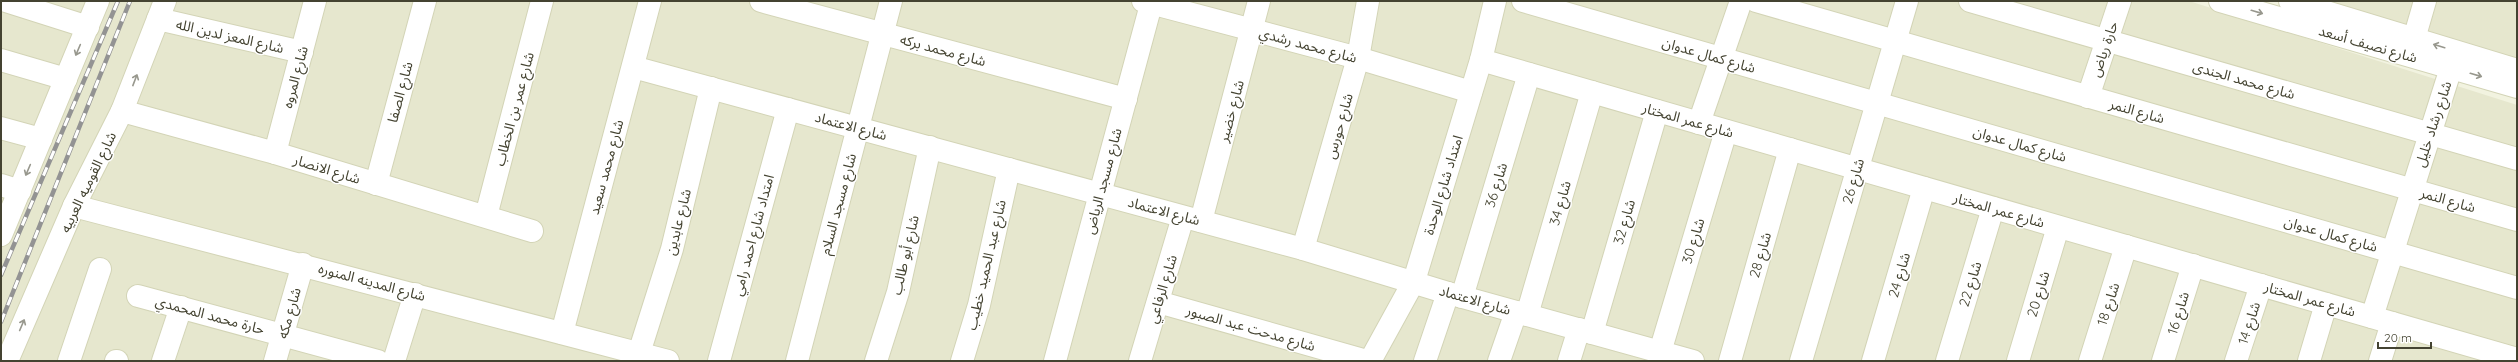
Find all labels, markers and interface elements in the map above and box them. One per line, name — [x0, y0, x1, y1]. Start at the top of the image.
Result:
one-way arrow — [2251, 9, 2264, 16]
street label: شارع المعز لدين الله — [174, 15, 286, 59]
street label: حارة رياض — [2086, 19, 2122, 79]
street label: شارع نصيف أسعد — [2316, 21, 2419, 69]
street label: شارع محمد رشدي — [1257, 23, 1359, 69]
street label: شارع محمد بركه — [898, 30, 988, 72]
street label: شارع كمال عدوان — [1660, 33, 1758, 79]
one-way arrow — [2433, 42, 2446, 49]
one-way arrow — [74, 44, 82, 56]
street label: شارع المروه — [278, 44, 314, 111]
street label: شارع عمر بن الخطاب — [490, 50, 540, 168]
street label: شارع محمد الجندى — [2190, 57, 2297, 105]
street label: شارع الصفا — [383, 60, 419, 125]
one-way arrow — [2470, 72, 2483, 79]
one-way arrow — [131, 74, 139, 86]
street label: شارع خضير — [1214, 78, 1250, 145]
street label: شارع رشاد خليل — [2411, 79, 2457, 170]
street label: شارع حورس — [1321, 91, 1359, 162]
street label: شارع النمر — [2106, 94, 2167, 129]
street label: شارع عمر المختار — [1639, 98, 1736, 144]
street label: شارع الاعتماد — [813, 108, 889, 146]
street label: شارع محمد سعيد — [585, 117, 629, 217]
street label: شارع كمال عدوان — [1971, 122, 2069, 168]
street label: شارع مسجد الرياض — [1080, 126, 1128, 237]
street label: شارع القوميه العربيه — [56, 129, 122, 236]
street label: امتداد شارع الوحدة — [1419, 133, 1469, 238]
street label: شارع الانصار — [290, 150, 363, 190]
street label: شارع مسجد السلام — [816, 151, 862, 257]
street label: شارع 26 — [1838, 156, 1870, 206]
street label: شارع 36 — [1481, 160, 1513, 210]
one-way arrow — [24, 164, 32, 176]
street label: امتداد شارع احمد رامي — [728, 172, 780, 298]
street label: شارع 34 — [1545, 178, 1577, 228]
street label: شارع النمر — [2417, 183, 2478, 218]
street label: شارع عابدين — [661, 187, 697, 258]
street label: شارع عمر المختار — [1950, 188, 2047, 234]
street label: شارع الاعتماد — [1126, 193, 1202, 231]
street label: شارع 32 — [1609, 197, 1641, 247]
street label: شارع عبد الحميد خطيب — [962, 198, 1012, 332]
street label: شارع كمال عدوان — [2282, 212, 2380, 258]
street label: شارع أبو طالب — [887, 213, 925, 297]
street label: شارع 30 — [1678, 216, 1710, 267]
street label: شارع 28 — [1745, 230, 1777, 280]
street label: شارع 24 — [1884, 250, 1916, 300]
street label: شارع الرفاعي — [1143, 252, 1183, 326]
street label: شارع المدينه المنوره — [316, 259, 427, 307]
street label: شارع 22 — [1955, 259, 1987, 310]
street label: شارع 20 — [2022, 269, 2055, 320]
street label: شارع عمر المختار — [2261, 277, 2358, 323]
street label: شارع 18 — [2093, 280, 2125, 328]
street label: شارع الاعتماد — [1437, 281, 1513, 321]
street label: شارع مكه — [273, 285, 307, 341]
street label: شارع 16 — [2163, 289, 2195, 337]
street label: حارة محمد المحمدي — [153, 292, 267, 340]
street label: شارع 14 — [2234, 300, 2266, 347]
street label: شارع مدحت عبد الصبور — [1183, 301, 1318, 357]
one-way arrow — [19, 320, 27, 332]
scale bar — [2378, 324, 2431, 350]
text: 20 m — [2384, 330, 2412, 345]

